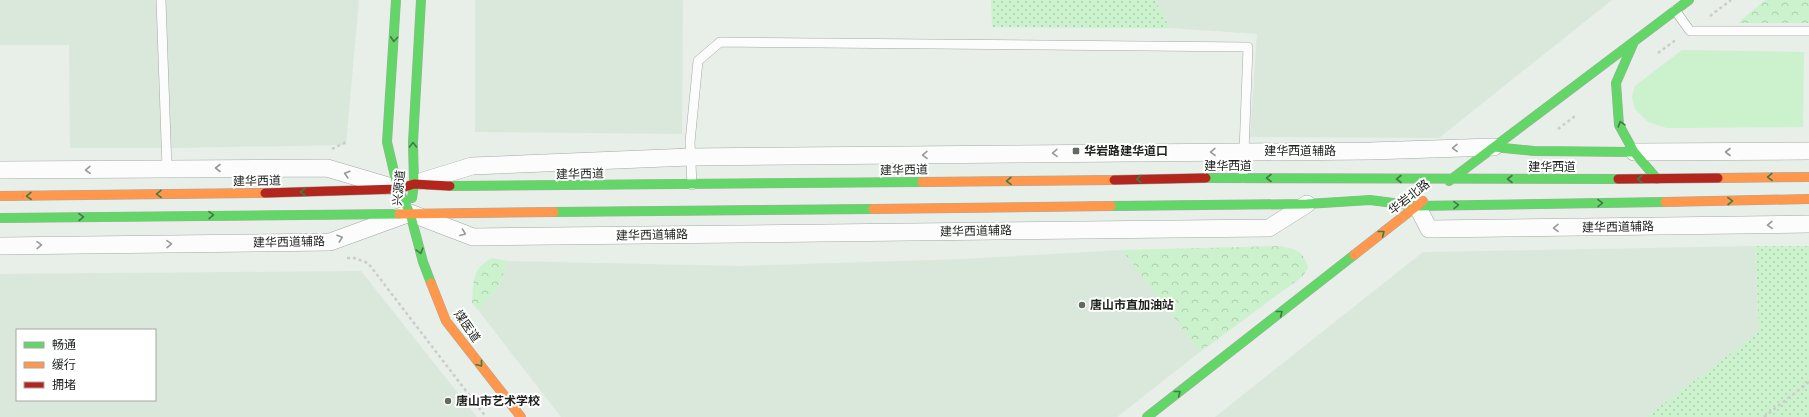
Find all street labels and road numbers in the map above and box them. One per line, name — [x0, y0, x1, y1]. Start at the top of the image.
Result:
street label: 建华西道辅路 — [1264, 144, 1336, 157]
street label: 建华西道 — [1204, 159, 1252, 172]
street label: 建华西道 — [1528, 160, 1576, 173]
street label: 建华西道 — [880, 163, 928, 176]
street label: 建华西道 — [556, 167, 604, 180]
street label: 兴源道 — [390, 169, 407, 207]
street label: 建华西道 — [233, 174, 281, 187]
street label: 华岩北路 — [1386, 177, 1432, 217]
street label: 建华西道辅路 — [1582, 219, 1654, 234]
street label: 建华西道辅路 — [940, 223, 1012, 238]
street label: 建华西道辅路 — [616, 227, 688, 242]
street label: 建华西道辅路 — [253, 234, 325, 249]
street label: 煤医道 — [452, 307, 483, 344]

